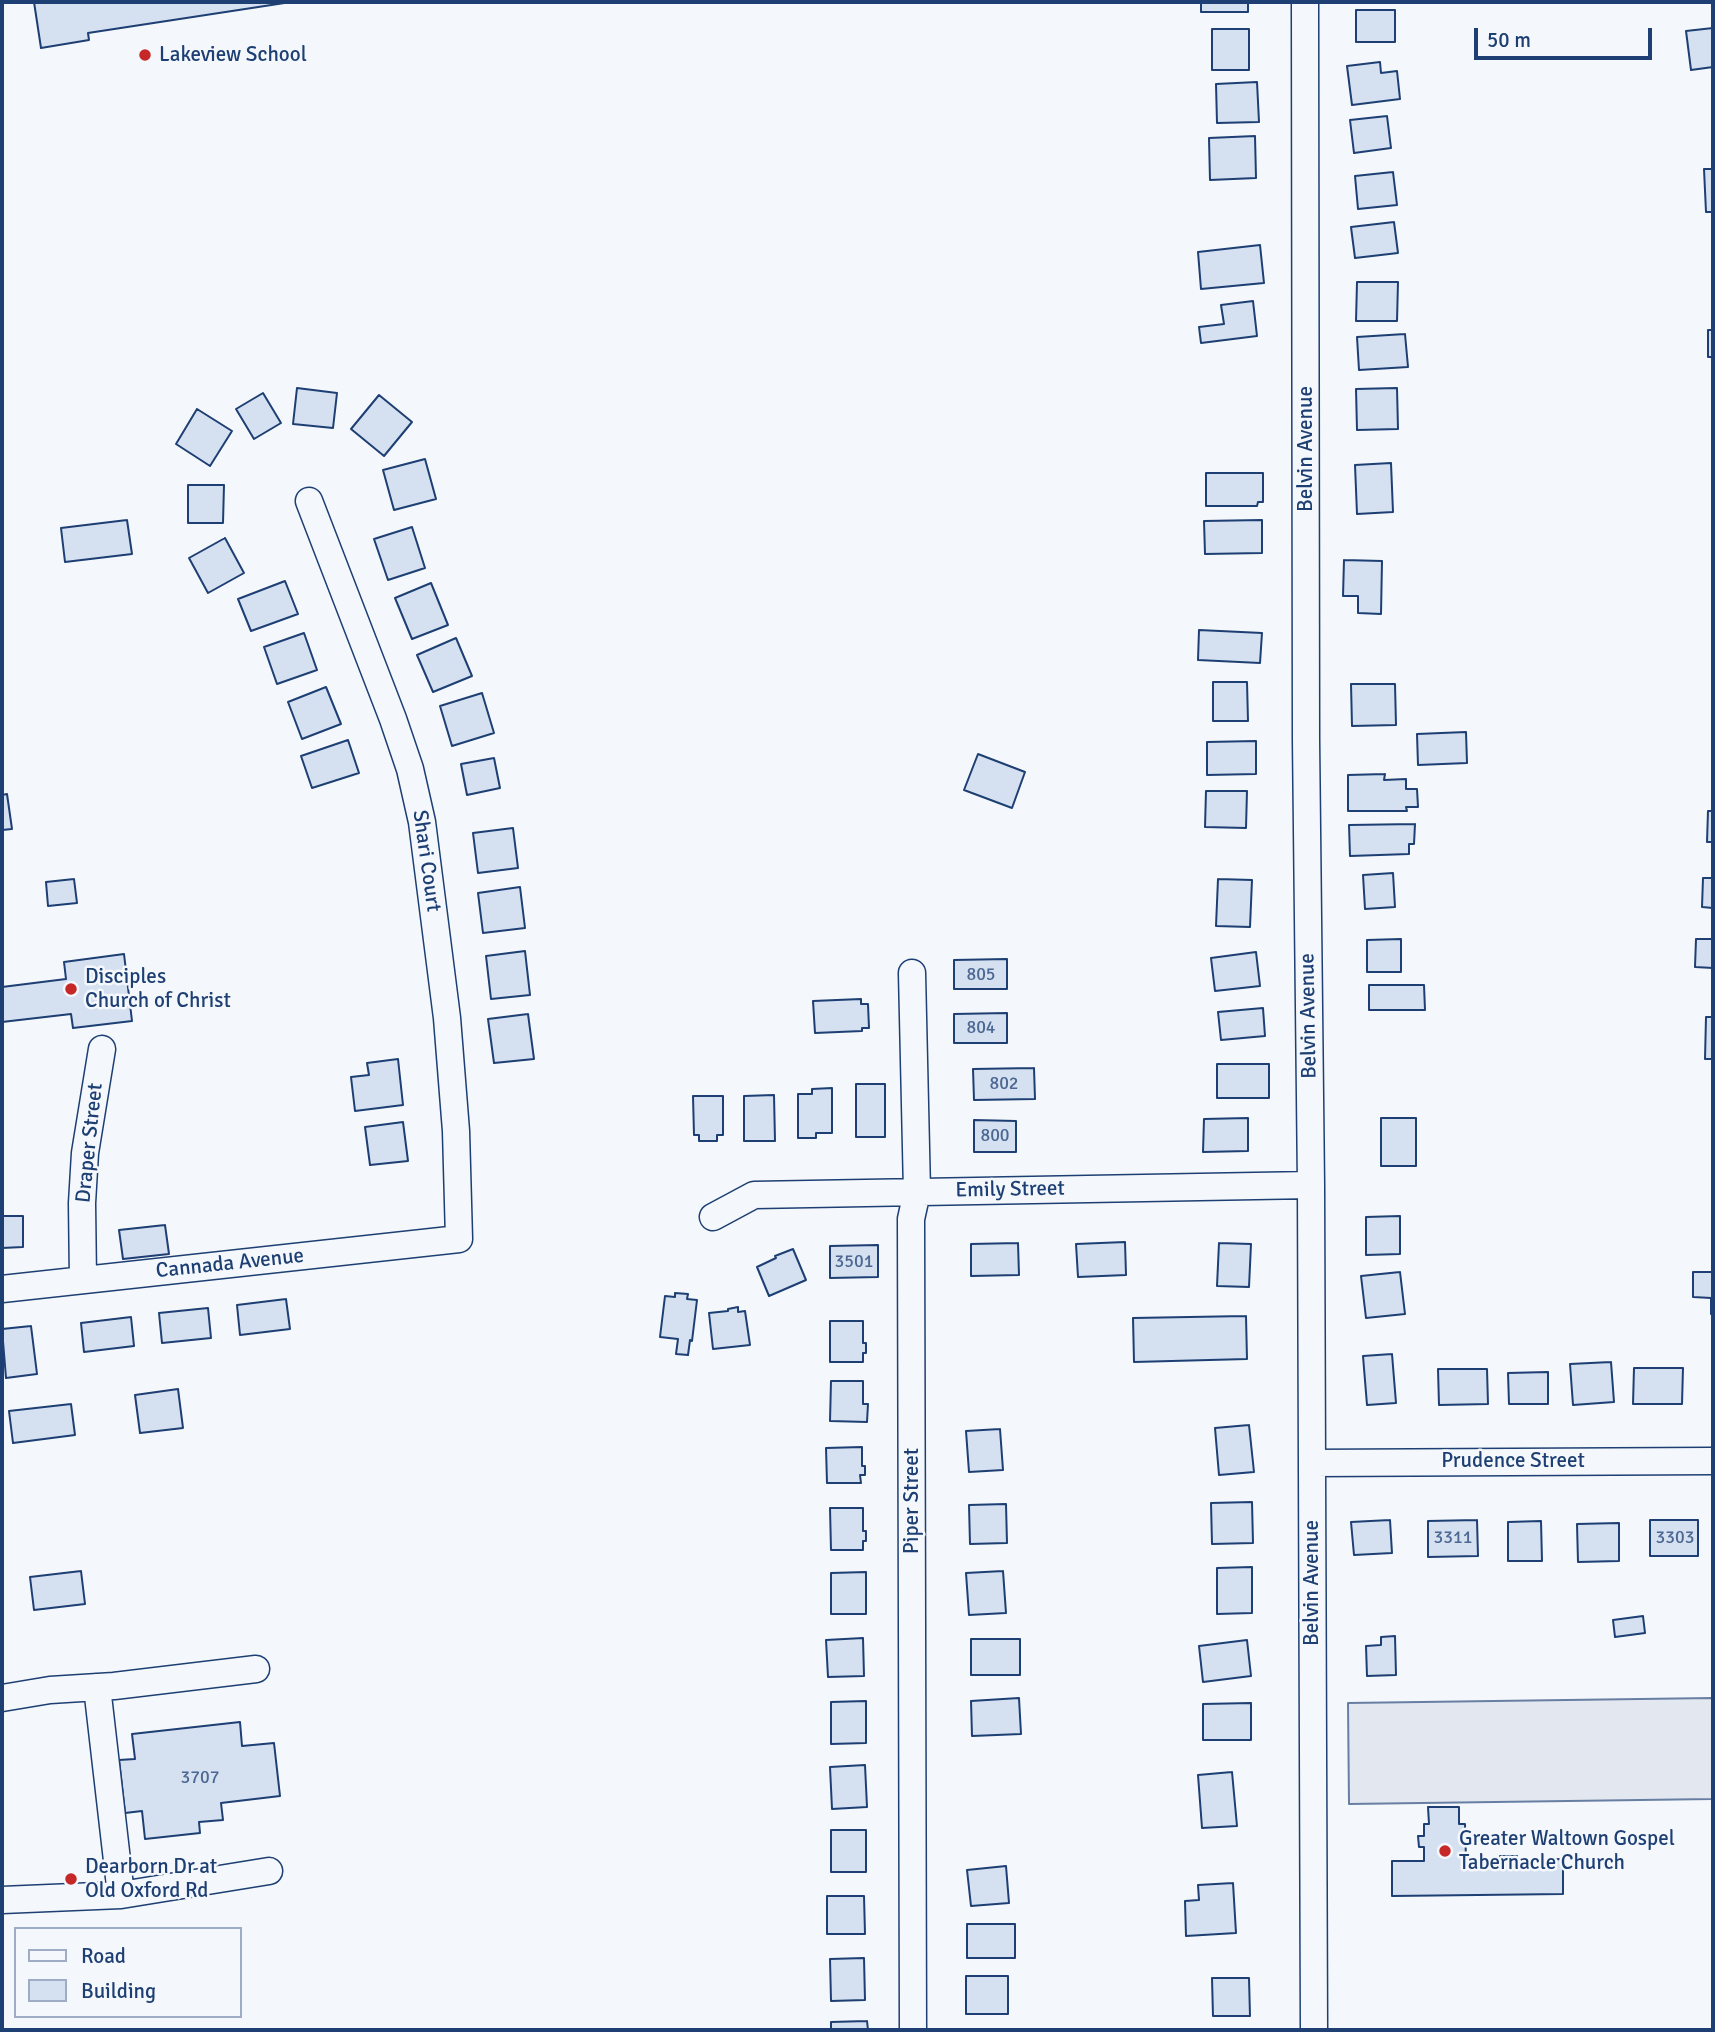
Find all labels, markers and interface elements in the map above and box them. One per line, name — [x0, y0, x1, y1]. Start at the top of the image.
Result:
scale bar — [1477, 14, 1656, 58]
text: 50 m — [1487, 27, 1531, 53]
place label: Lakeview School — [159, 42, 307, 68]
marker: Lakeview School — [137, 47, 153, 63]
street label: Belvin Avenue — [1293, 386, 1319, 512]
street label: Shari Court — [406, 808, 446, 914]
street label: Belvin Avenue — [1295, 953, 1323, 1079]
place label: Disciples Church of Christ — [85, 964, 231, 1014]
house number: 805 — [966, 964, 996, 986]
marker: Disciples Church of Christ — [63, 981, 79, 997]
house number: 804 — [966, 1017, 996, 1039]
house number: 802 — [989, 1073, 1019, 1095]
street label: Draper Street — [71, 1082, 109, 1204]
house number: 800 — [980, 1125, 1010, 1147]
street label: Emily Street — [955, 1176, 1065, 1204]
street label: Cannada Avenue — [155, 1244, 305, 1284]
house number: 3501 — [835, 1251, 873, 1273]
street label: Piper Street — [899, 1448, 925, 1554]
street label: Prudence Street — [1441, 1448, 1585, 1474]
street label: Belvin Avenue — [1299, 1520, 1325, 1646]
house number: 3311 — [1434, 1527, 1472, 1549]
house number: 3303 — [1656, 1527, 1694, 1549]
house number: 3707 — [181, 1767, 219, 1789]
place label: Greater Waltown Gospel Tabernacle Church — [1459, 1826, 1675, 1876]
marker: Greater Waltown Gospel Tabernacle Church — [1437, 1843, 1453, 1859]
place label: Dearborn Dr at Old Oxford Rd — [85, 1854, 217, 1904]
marker: Dearborn Dr at Old Oxford Rd — [63, 1871, 79, 1887]
legend — [14, 1927, 242, 2018]
text: Road — [81, 1943, 126, 1969]
text: Building — [81, 1978, 156, 2004]

